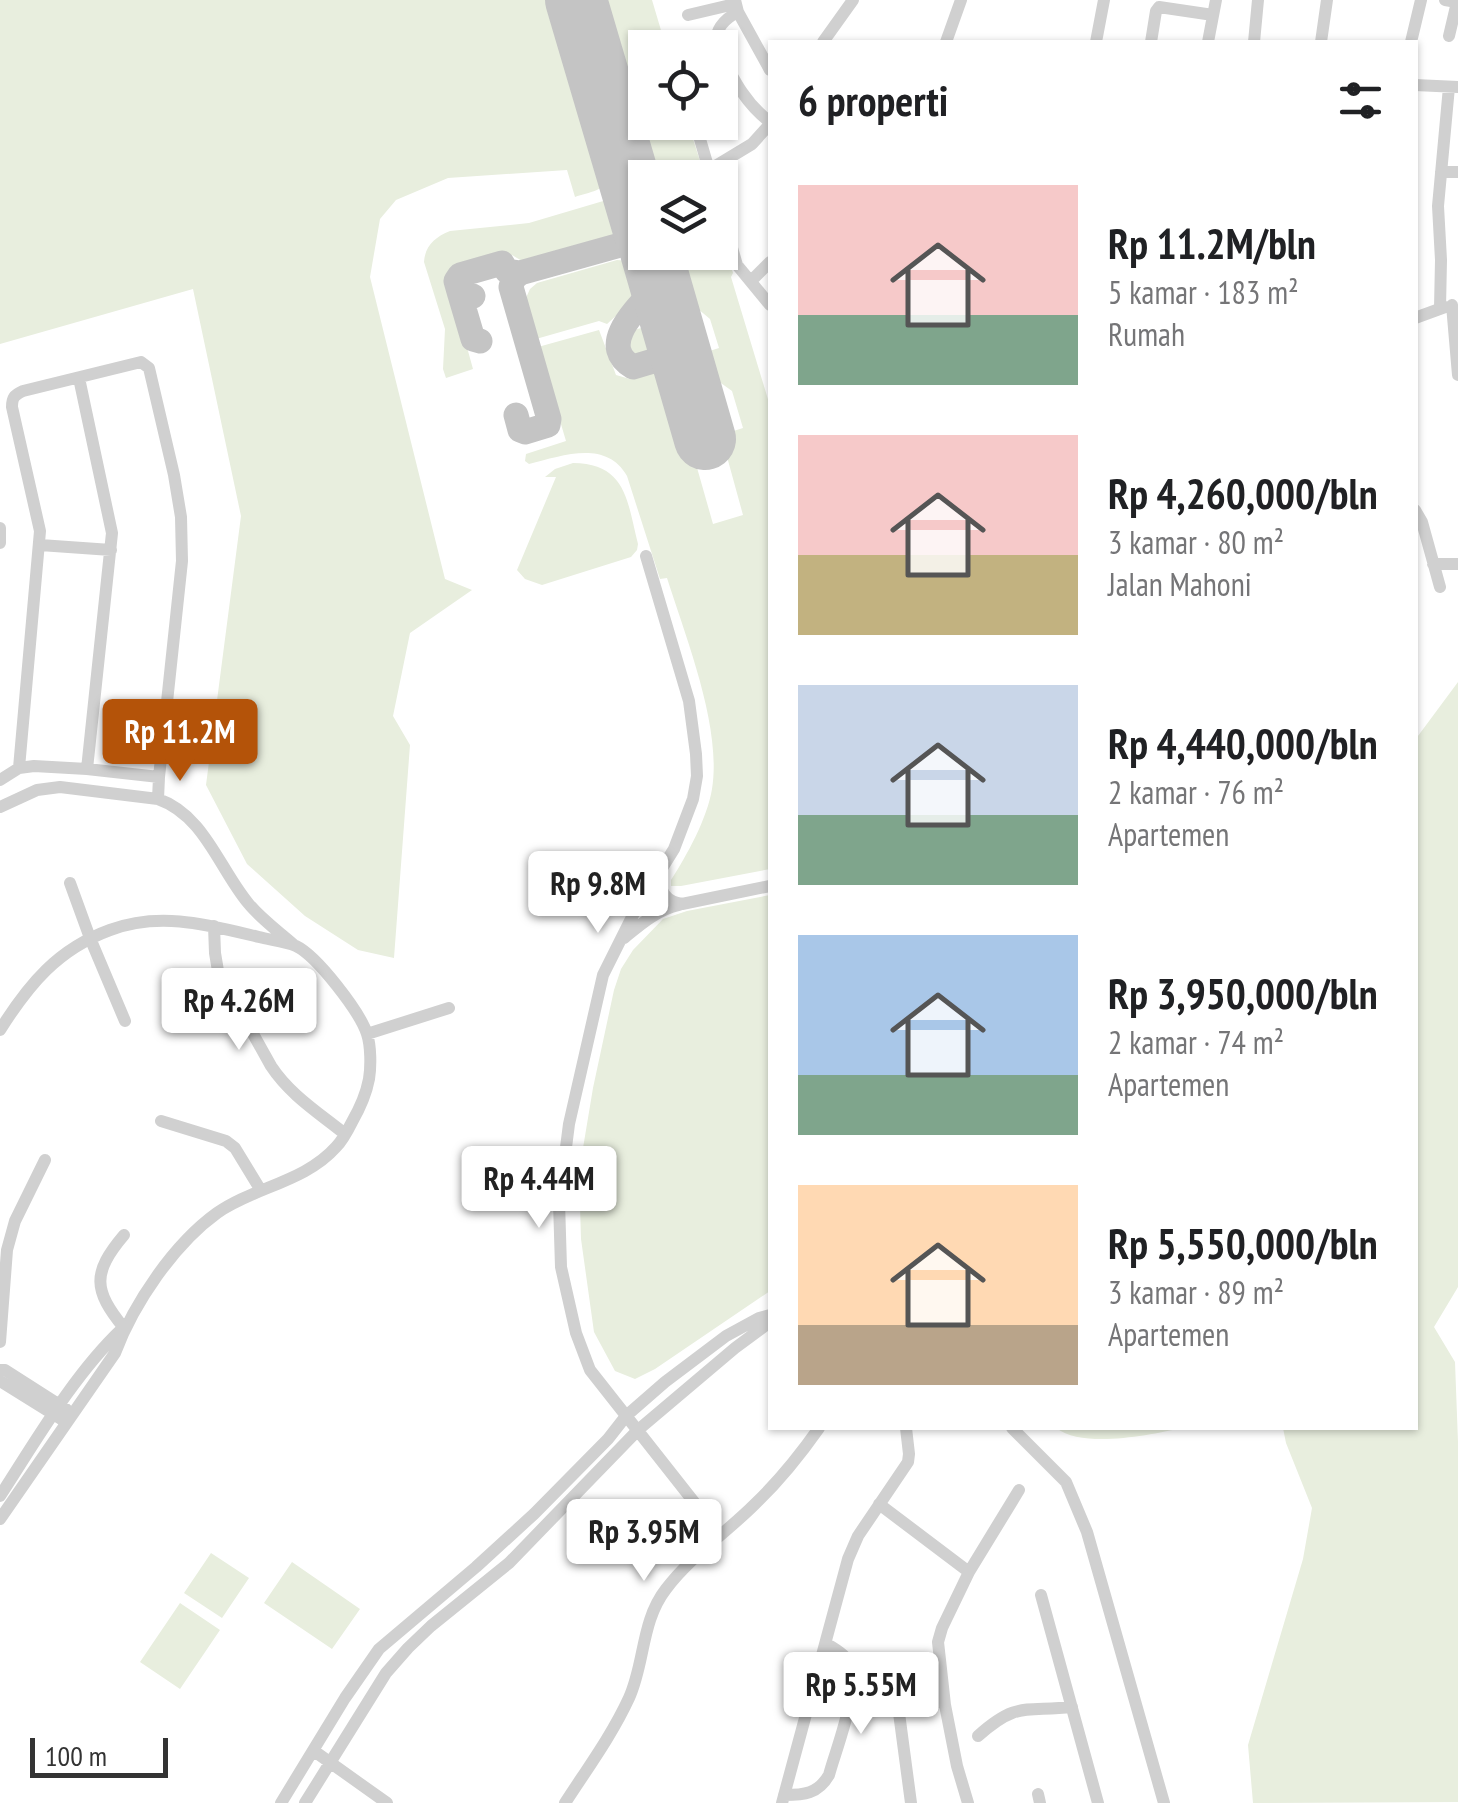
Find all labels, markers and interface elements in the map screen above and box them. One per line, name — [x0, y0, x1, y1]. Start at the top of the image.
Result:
map controls — [628, 30, 738, 270]
button: locate — [628, 30, 738, 140]
text: 6 properti — [798, 73, 948, 128]
icon: filters — [1333, 73, 1388, 128]
button: layers — [628, 160, 738, 270]
text: Rp 11.2M/bln — [1108, 216, 1316, 271]
icon: home — [878, 225, 998, 345]
text: 5 kamar · 183 m² — [1108, 271, 1299, 313]
text: Rumah — [1108, 313, 1185, 355]
text: Rp 4,260,000/bln — [1108, 466, 1378, 521]
icon: home — [878, 475, 998, 595]
text: 3 kamar · 80 m² — [1108, 521, 1284, 563]
text: Jalan Mahoni — [1108, 563, 1252, 605]
pin: Rp 11.2M — [77, 699, 283, 784]
text: Rp 11.2M — [125, 710, 235, 752]
text: Rp 4,440,000/bln — [1108, 716, 1378, 771]
icon: home — [878, 725, 998, 845]
text: 2 kamar · 76 m² — [1108, 771, 1284, 813]
text: Apartemen — [1108, 813, 1229, 855]
pin: Rp 9.8M — [506, 851, 690, 936]
text: Rp 9.8M — [550, 862, 646, 904]
text: Rp 3,950,000/bln — [1108, 966, 1378, 1021]
pin: Rp 4.26M — [136, 968, 342, 1053]
icon: home — [878, 975, 998, 1095]
text: Rp 4.26M — [184, 979, 294, 1021]
text: 2 kamar · 74 m² — [1108, 1021, 1284, 1063]
text: Apartemen — [1108, 1063, 1229, 1105]
pin: Rp 4.44M — [436, 1146, 642, 1231]
text: Rp 4.44M — [484, 1157, 594, 1199]
text: Rp 5,550,000/bln — [1108, 1216, 1378, 1271]
icon: home — [878, 1225, 998, 1345]
text: 3 kamar · 89 m² — [1108, 1271, 1284, 1313]
text: Apartemen — [1108, 1313, 1229, 1355]
pin: Rp 3.95M — [541, 1499, 747, 1584]
text: Rp 3.95M — [589, 1510, 699, 1552]
pin: Rp 5.55M — [758, 1652, 964, 1737]
text: Rp 5.55M — [806, 1663, 916, 1705]
scale bar — [30, 1733, 168, 1778]
text: 100 m — [45, 1737, 107, 1774]

